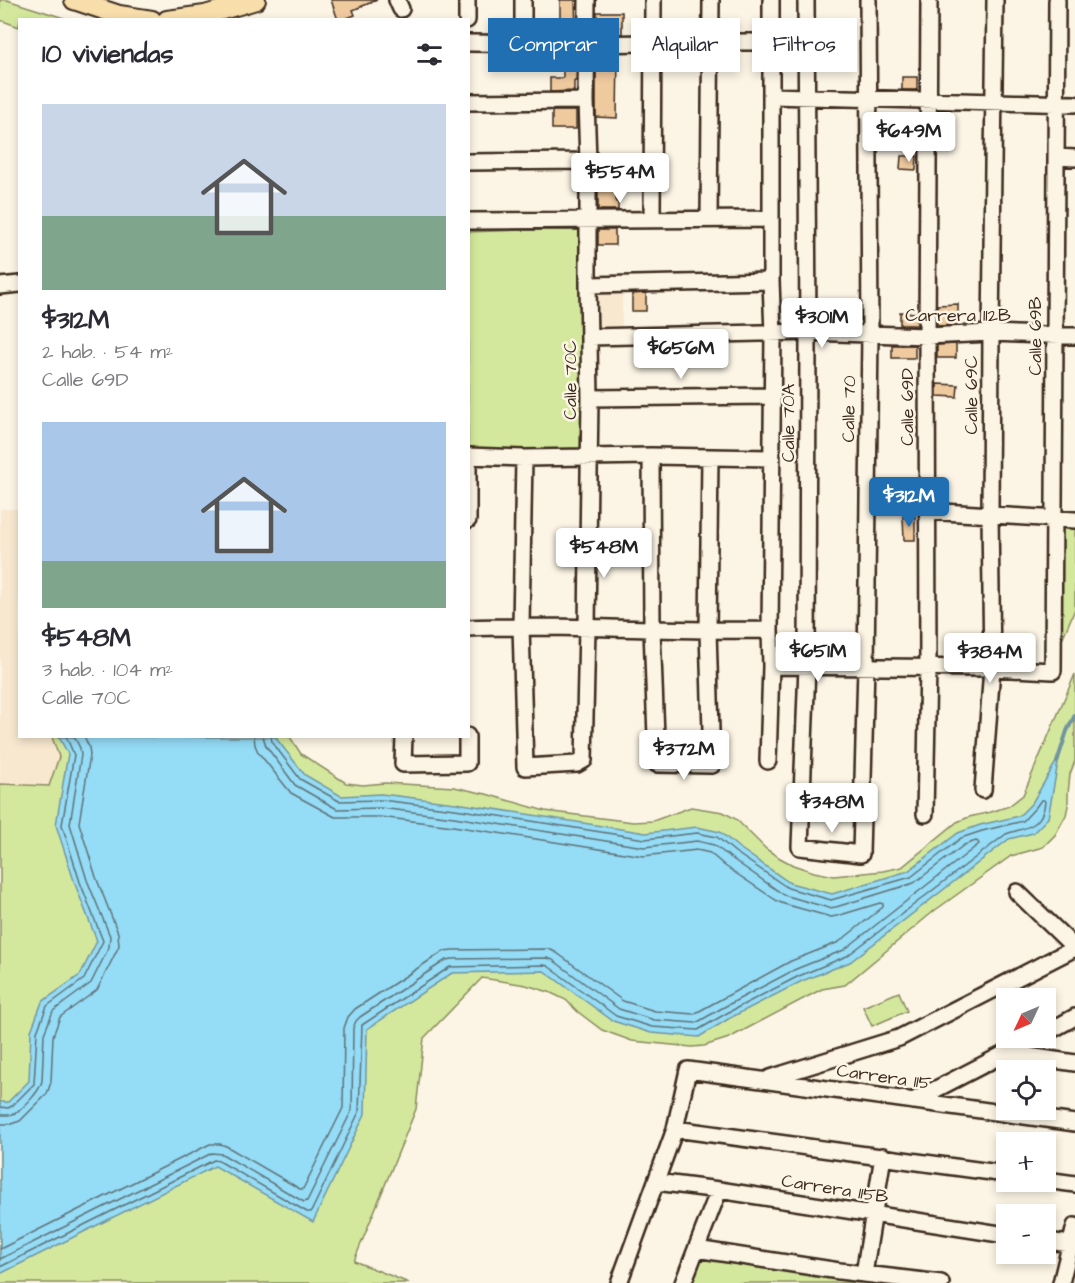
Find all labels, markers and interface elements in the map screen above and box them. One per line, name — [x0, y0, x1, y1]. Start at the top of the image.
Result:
chip: Comprar — [488, 18, 619, 72]
chip: Alquilar — [631, 18, 740, 72]
chip: Filtros — [752, 18, 857, 72]
text: 10 viviendas — [42, 36, 174, 72]
icon: filters — [413, 38, 446, 71]
pin: $649M — [867, 112, 951, 163]
text: $649M — [876, 117, 942, 145]
icon: home — [190, 143, 298, 251]
pin: $554M — [578, 153, 662, 204]
text: $554M — [585, 158, 655, 186]
street label: Calle 69B — [1023, 296, 1048, 375]
pin: $301M — [780, 298, 864, 349]
text: $312M — [42, 302, 109, 338]
text: $301M — [795, 303, 849, 331]
street label: Carrera 112B — [905, 303, 1011, 328]
pin: $656M — [639, 329, 723, 380]
text: $656M — [648, 334, 714, 362]
text: 2 hab. · 54 m² — [42, 338, 173, 366]
street label: Calle 70C — [558, 340, 583, 420]
street label: Calle 69C — [959, 355, 984, 434]
text: Calle 69D — [42, 366, 128, 394]
street label: Calle 69D — [895, 368, 920, 446]
street label: Calle 70 — [836, 375, 862, 443]
street label: Calle 70A — [776, 383, 801, 462]
icon: home — [190, 461, 298, 569]
pin: $312M — [867, 477, 951, 528]
text: $312M — [883, 482, 935, 510]
pin: $548M — [562, 528, 646, 579]
text: $548M — [570, 533, 638, 561]
text: $548M — [42, 620, 131, 656]
pin: $651M — [776, 632, 860, 683]
pin: $384M — [948, 633, 1032, 684]
text: $651M — [790, 637, 846, 665]
text: $384M — [958, 638, 1022, 666]
text: 3 hab. · 104 m² — [42, 656, 173, 684]
text: Calle 70C — [42, 684, 131, 712]
pin: $372M — [642, 730, 726, 781]
text: $372M — [653, 735, 715, 763]
pin: $348M — [790, 783, 874, 834]
text: $348M — [800, 788, 864, 816]
north arrow — [996, 988, 1056, 1048]
map controls — [996, 988, 1056, 1264]
street label: Carrera 115 — [835, 1058, 933, 1096]
button: locate — [996, 1060, 1056, 1120]
button: + — [996, 1132, 1056, 1192]
street label: Carrera 115B — [780, 1168, 890, 1210]
button: − — [996, 1204, 1056, 1264]

